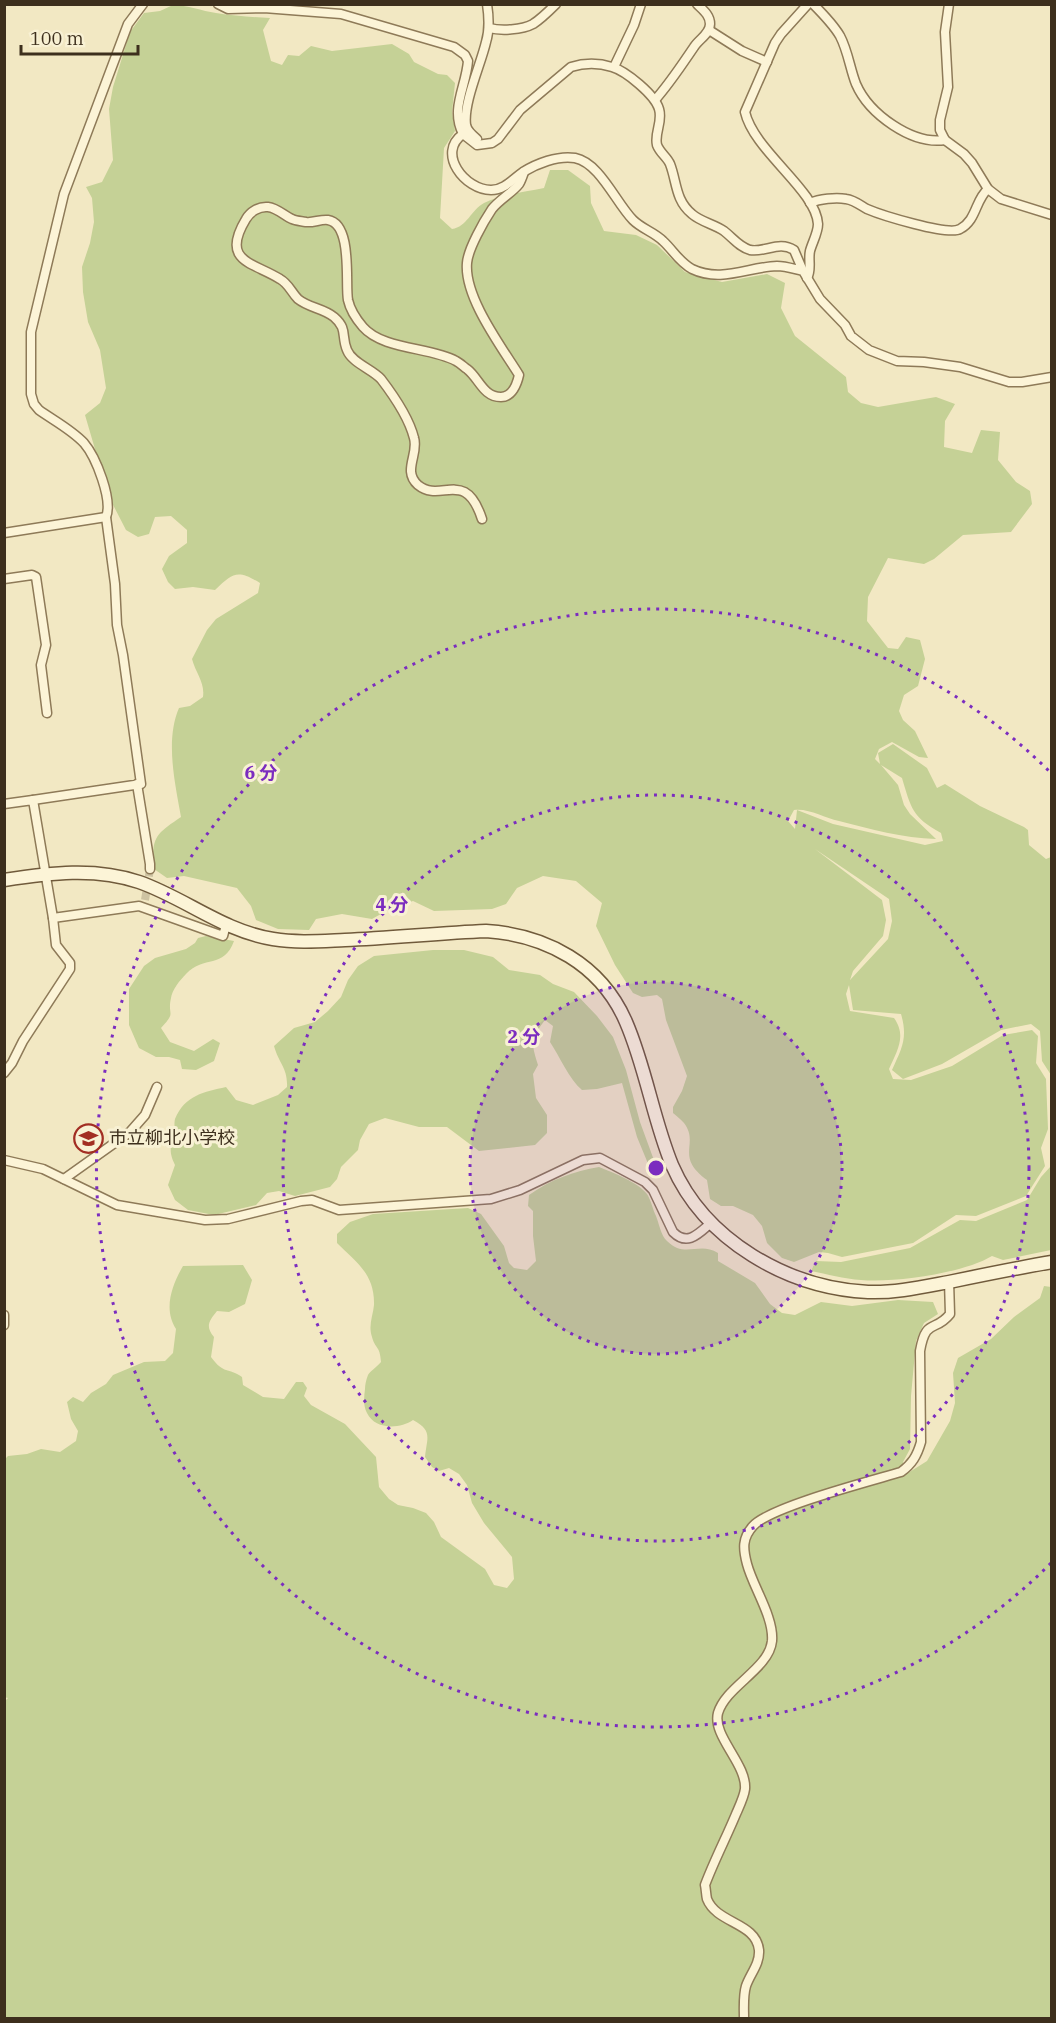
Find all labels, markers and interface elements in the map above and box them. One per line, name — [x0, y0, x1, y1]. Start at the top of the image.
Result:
scale bar — [21, 18, 138, 56]
text: 100 m — [30, 27, 84, 50]
text: 6 分 — [245, 761, 277, 784]
text: 4 分 — [376, 893, 408, 916]
text: 2 分 — [508, 1025, 540, 1048]
school or university icon: 市立柳北小学校 — [72, 1122, 104, 1154]
place label: 市立柳北小学校 — [109, 1126, 235, 1149]
centre of rings — [646, 1158, 666, 1178]

